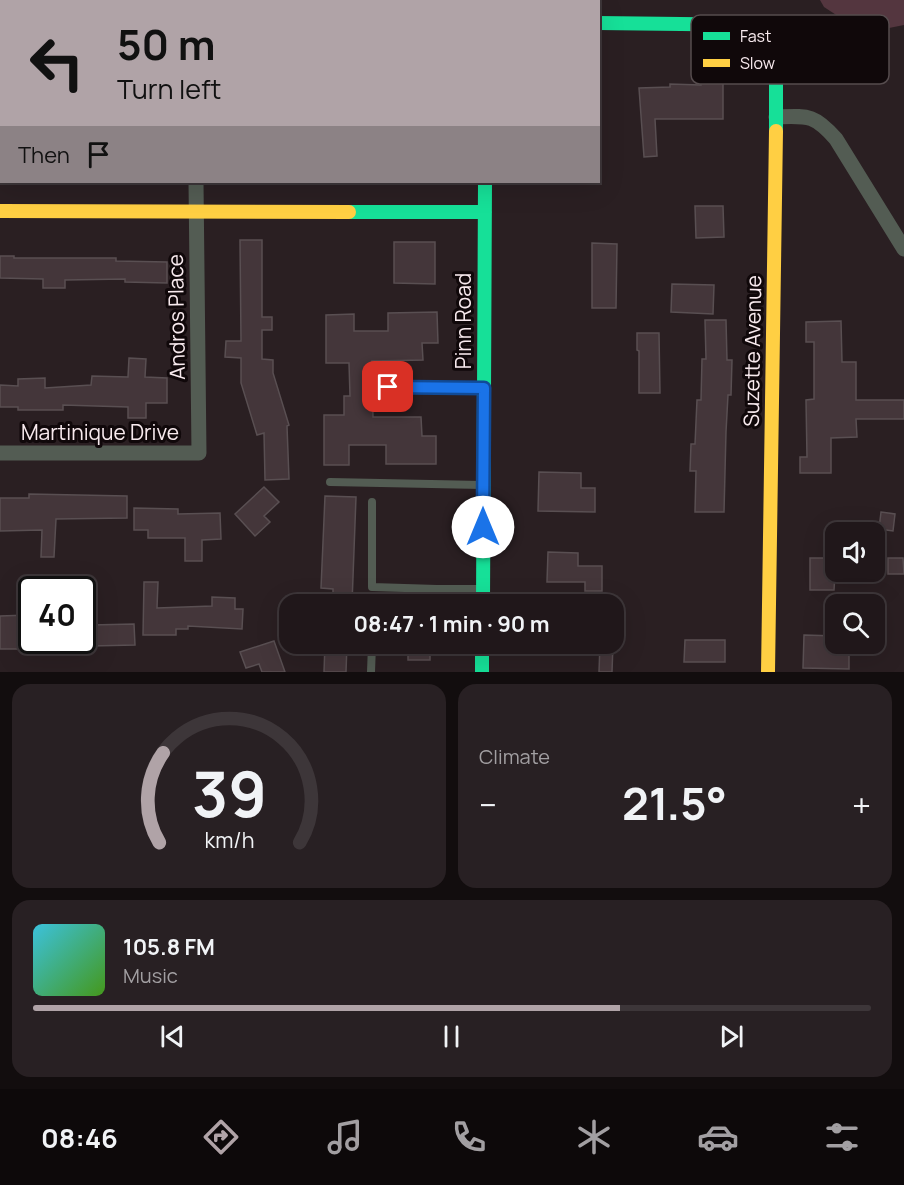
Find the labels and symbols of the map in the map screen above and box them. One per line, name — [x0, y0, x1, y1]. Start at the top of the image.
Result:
legend — [691, 15, 889, 84]
text: Fast — [740, 25, 771, 47]
text: Slow — [740, 52, 775, 74]
street label: Andros Place — [161, 254, 191, 380]
street label: Pinn Road — [449, 273, 477, 369]
street label: Suzette Avenue — [737, 275, 767, 427]
pin — [362, 361, 413, 412]
street label: Martinique Drive — [21, 418, 179, 446]
position arrow — [451, 495, 515, 559]
speed limit sign: 40 — [18, 576, 96, 654]

